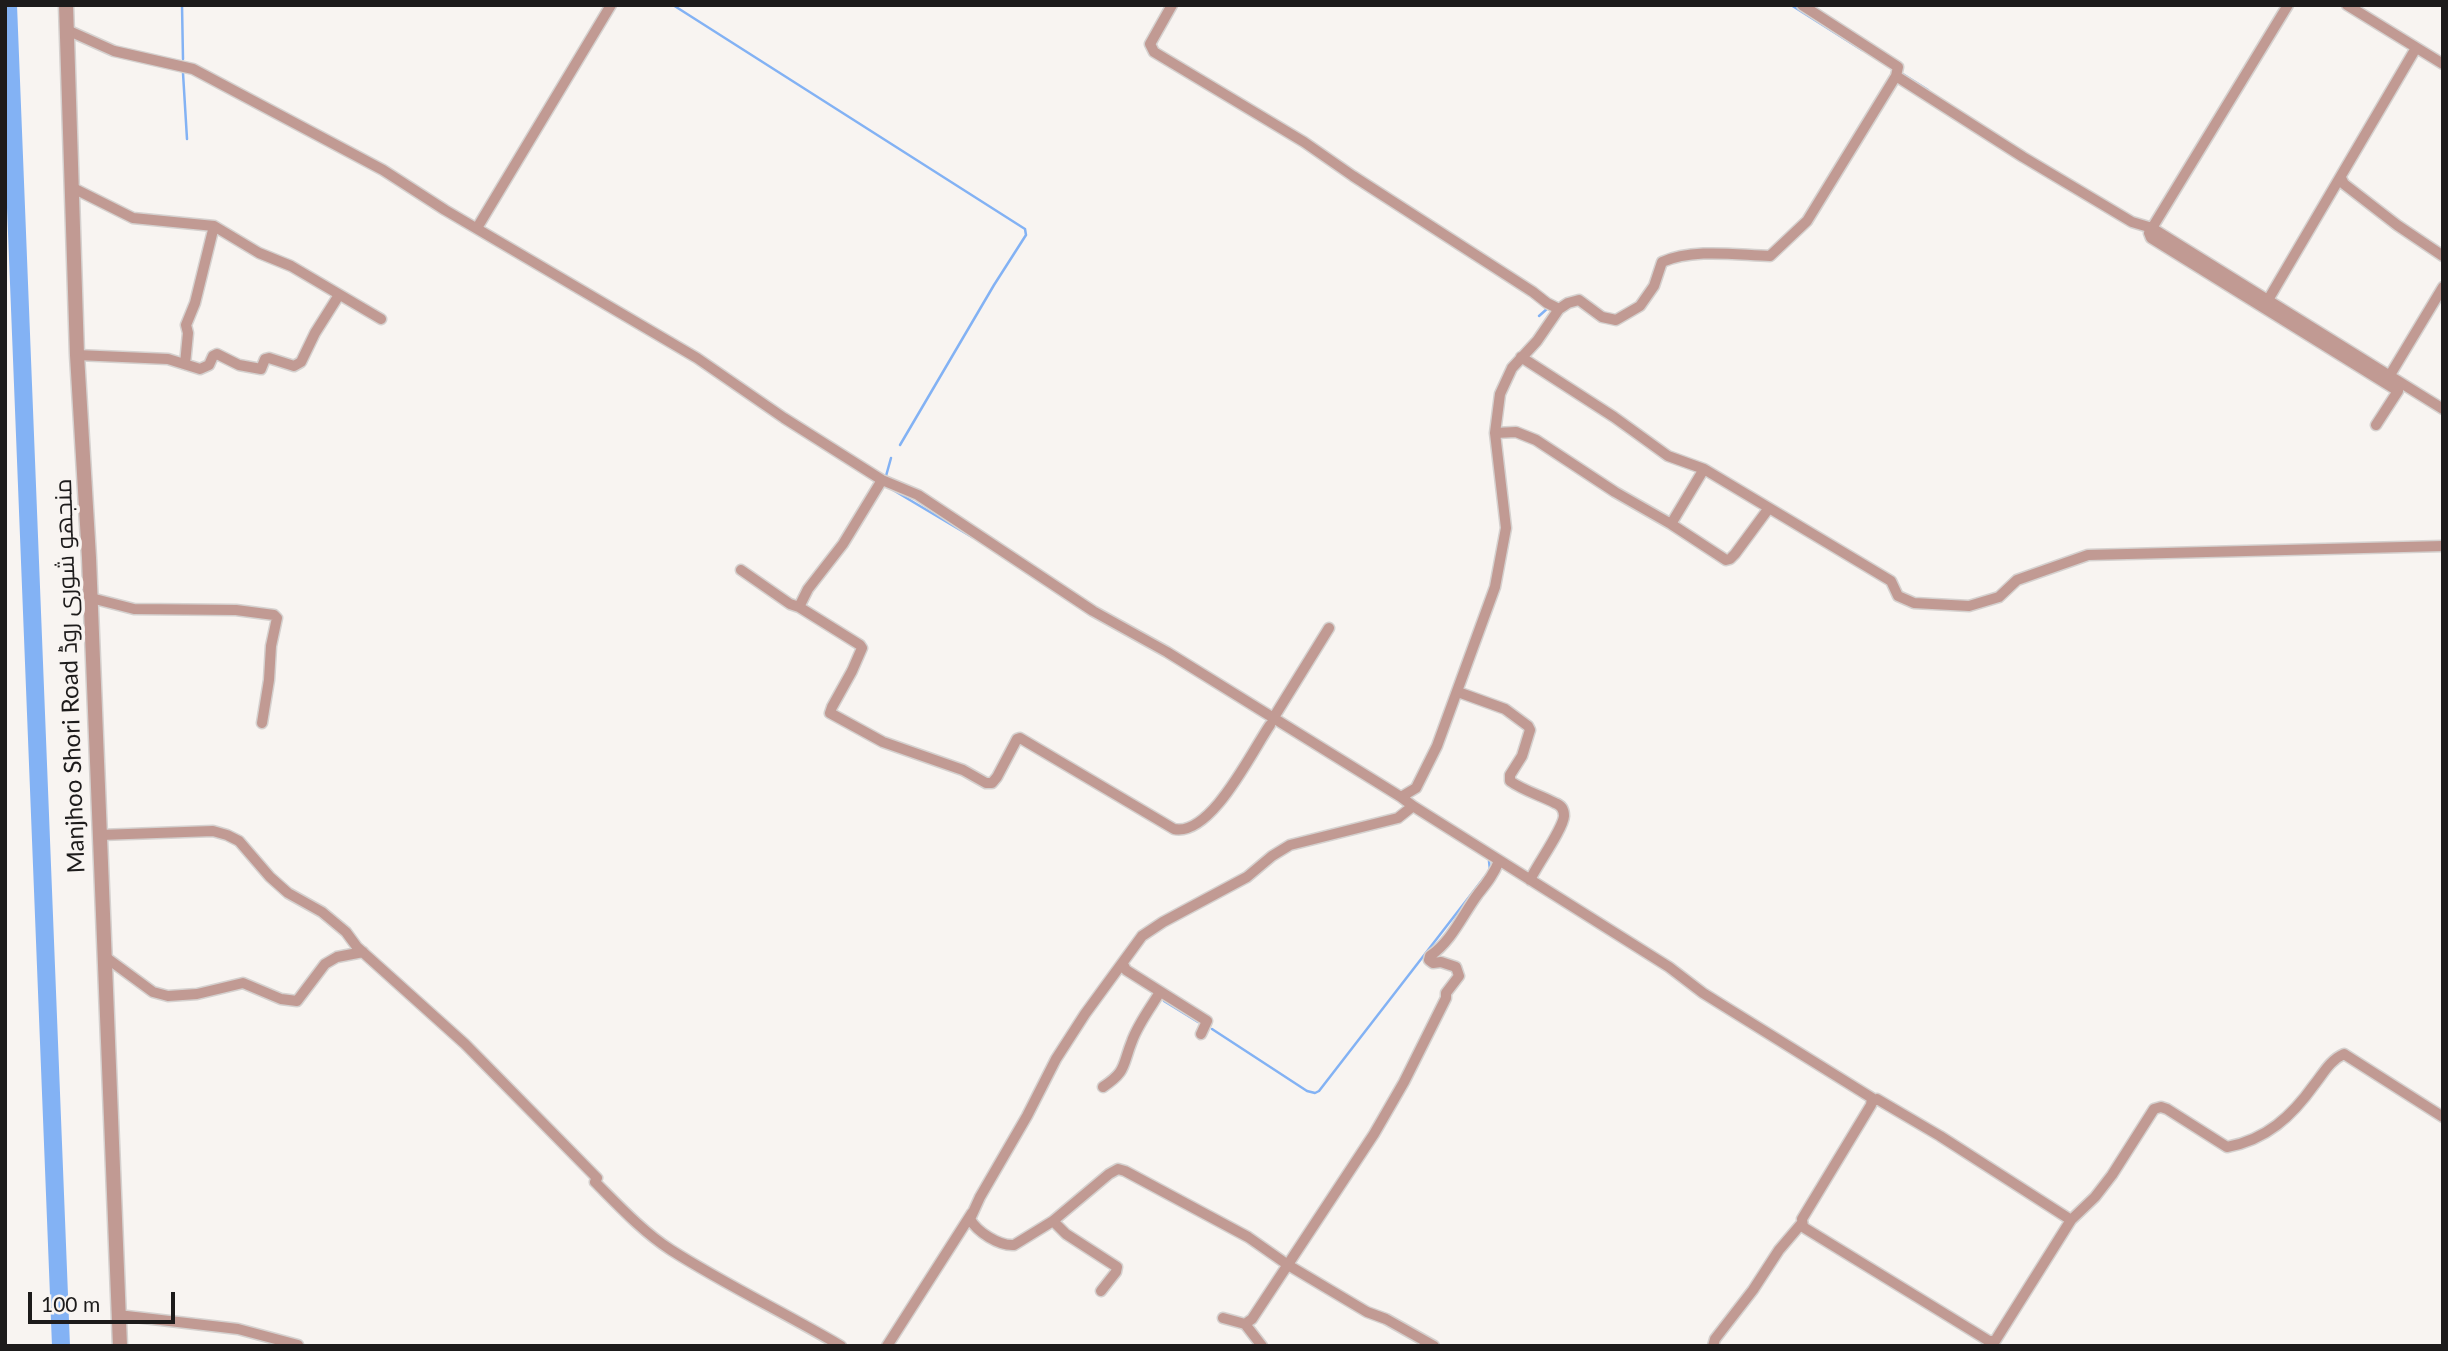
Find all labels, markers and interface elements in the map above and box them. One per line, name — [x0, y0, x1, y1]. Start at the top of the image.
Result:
street label: Manjhoo Shori Road منجھو شوری روڈ — [49, 478, 91, 874]
scale bar — [32, 1278, 178, 1322]
text: 100 m — [41, 1291, 100, 1316]

